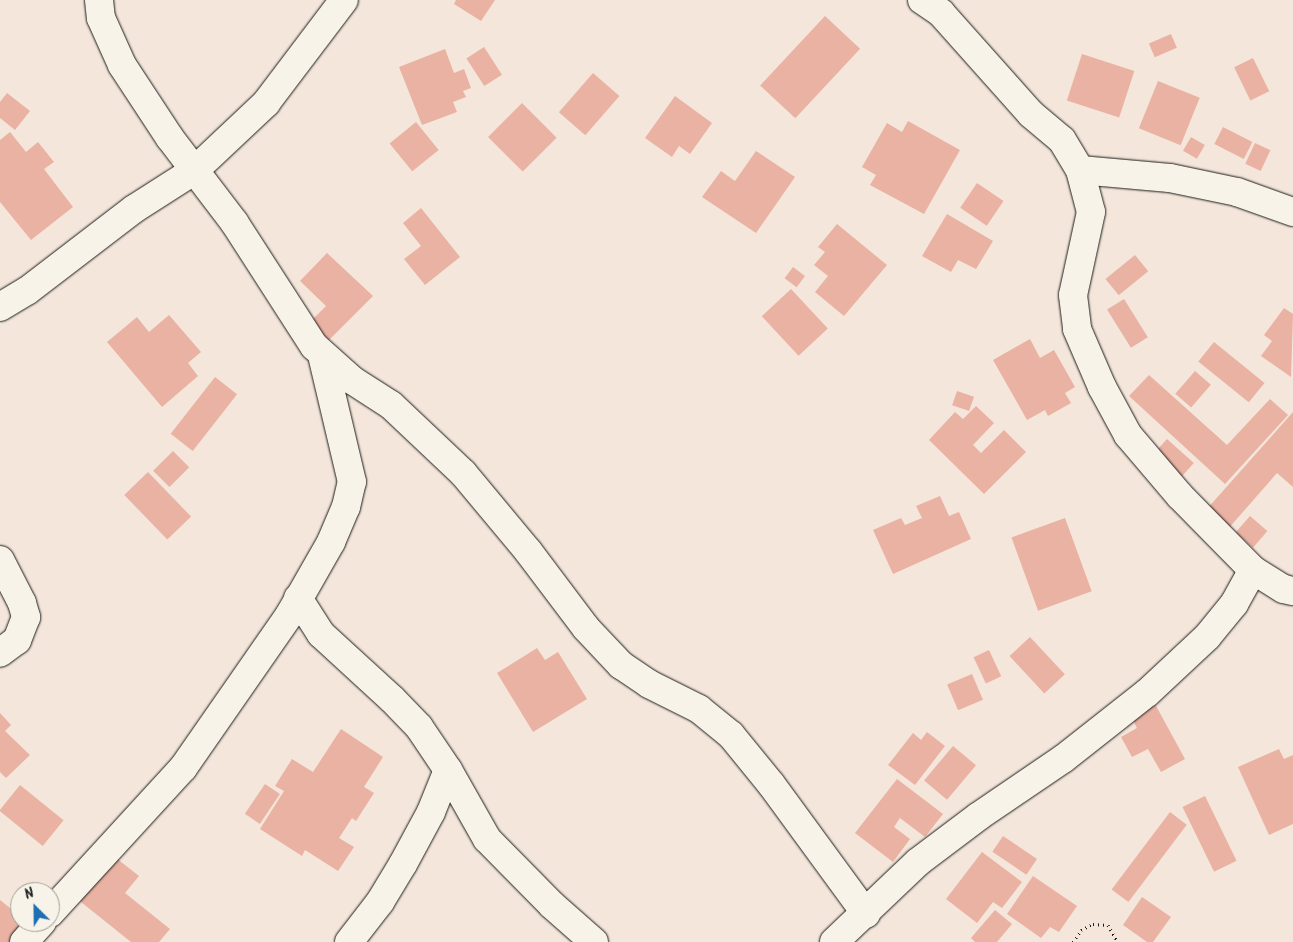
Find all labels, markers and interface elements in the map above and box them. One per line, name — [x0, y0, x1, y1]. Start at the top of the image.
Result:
north arrow — [10, 882, 60, 932]
text: N — [21, 882, 38, 906]

